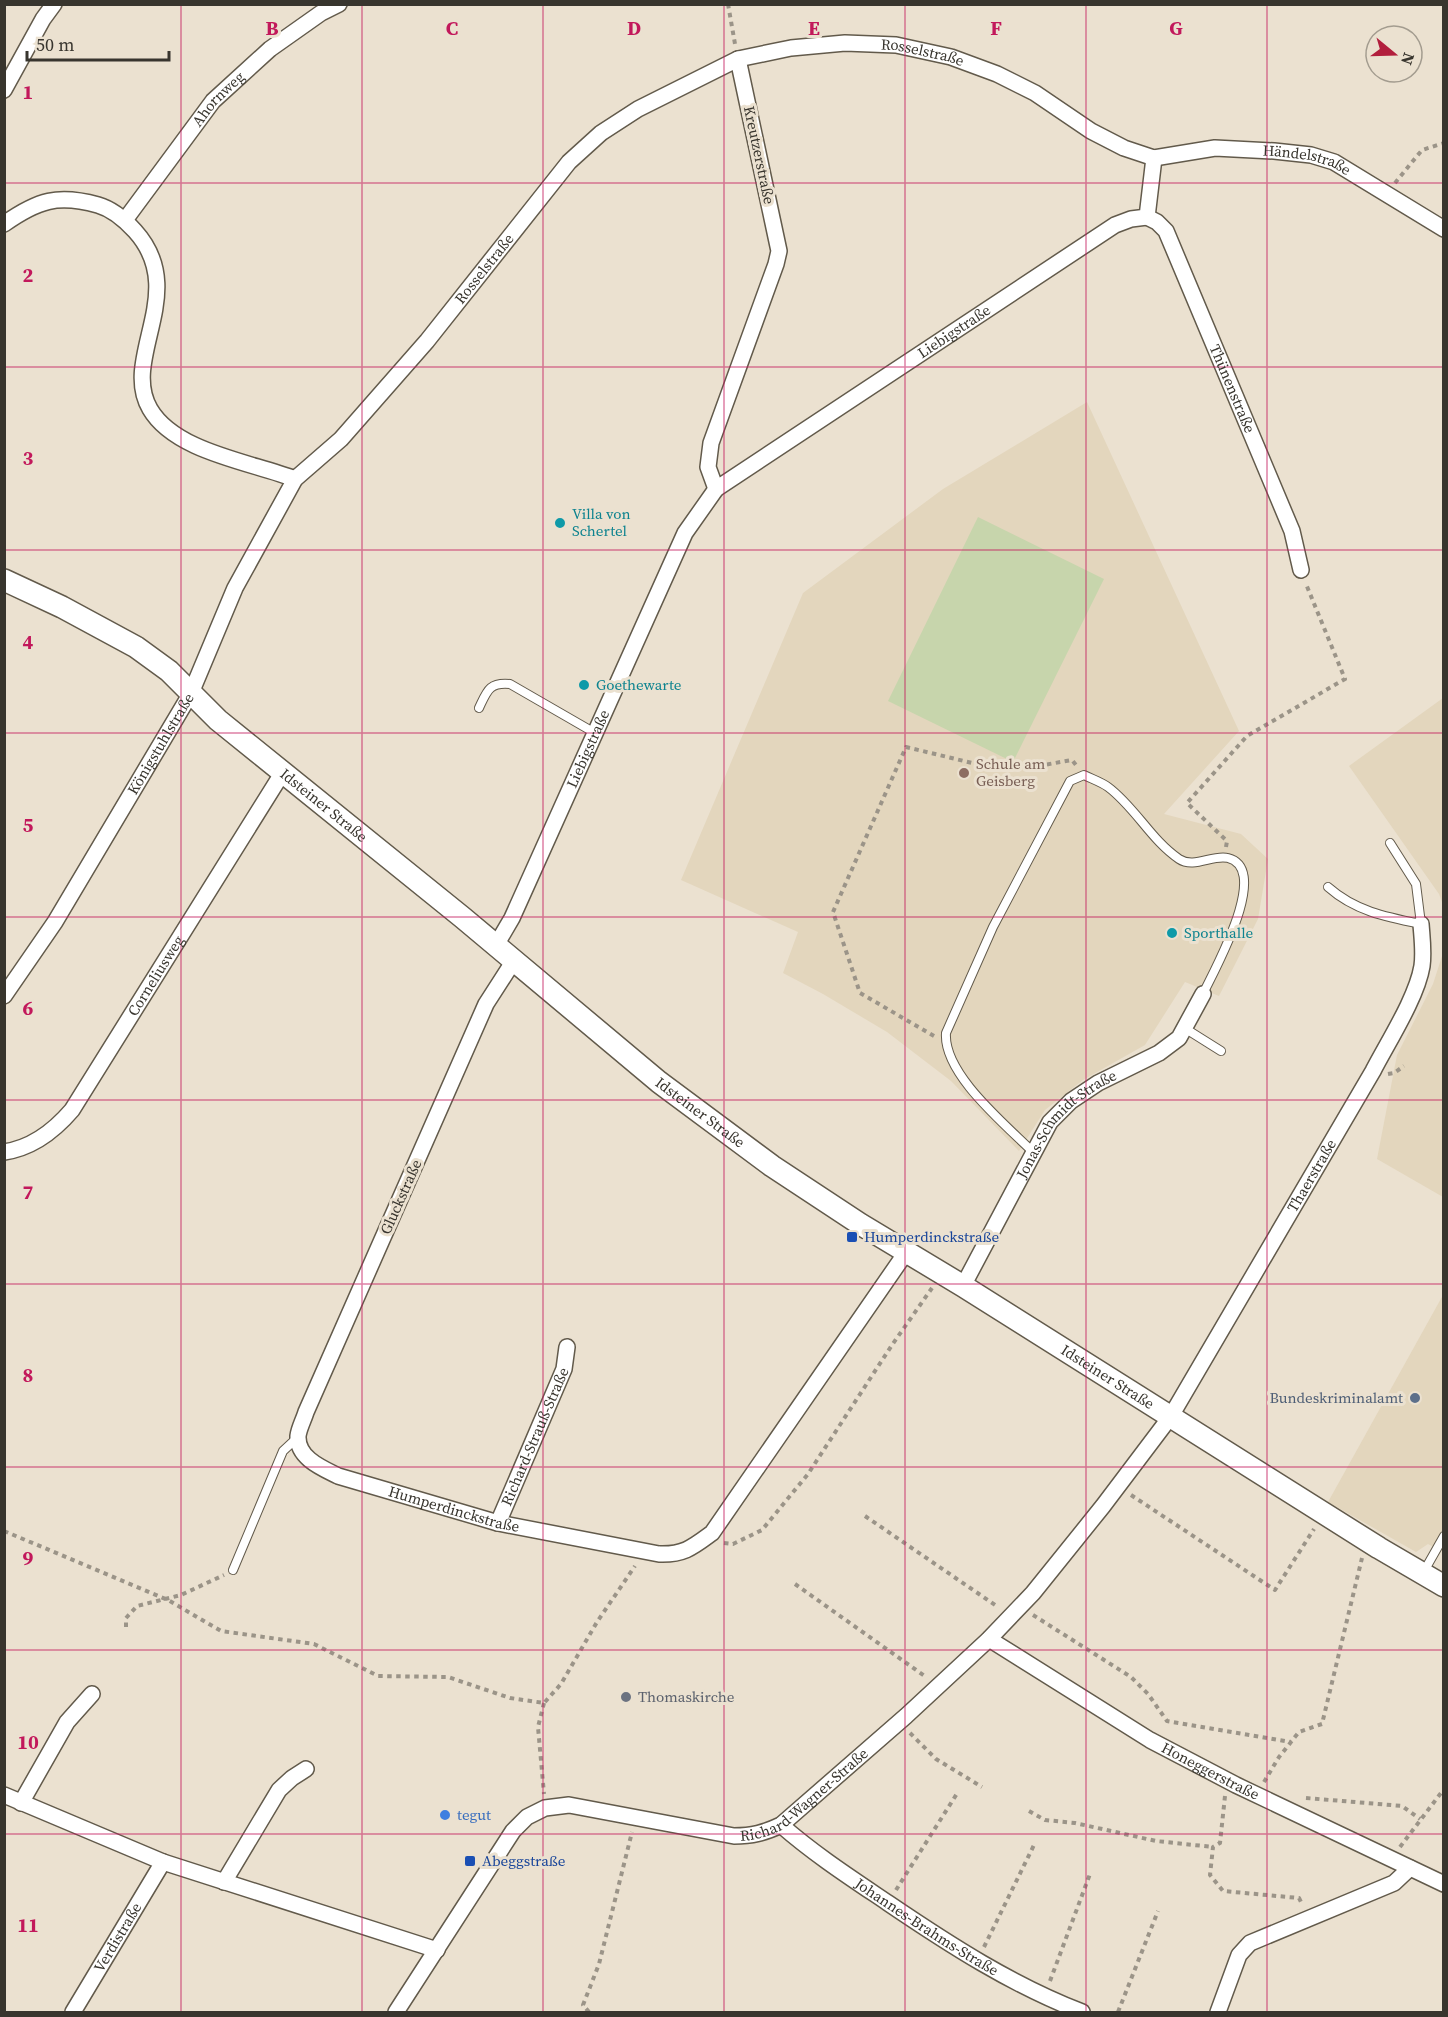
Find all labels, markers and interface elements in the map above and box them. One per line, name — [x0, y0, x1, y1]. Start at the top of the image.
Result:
text: B — [265, 14, 279, 42]
text: C — [446, 14, 458, 42]
text: D — [627, 14, 641, 42]
text: E — [808, 14, 820, 42]
text: F — [990, 14, 1002, 42]
text: G — [1169, 14, 1183, 42]
scale bar — [27, 24, 170, 62]
north arrow — [1364, 24, 1424, 84]
text: 50 m — [36, 32, 74, 57]
street label: Rosselstraße — [880, 33, 968, 71]
text: N — [1396, 50, 1420, 68]
street label: Ahornweg — [187, 66, 249, 131]
text: 1 — [23, 78, 33, 106]
street label: Kreutzerstraße — [739, 104, 780, 206]
street label: Händelstraße — [1262, 139, 1355, 180]
street label: Rosselstraße — [449, 229, 519, 308]
text: 2 — [23, 261, 34, 289]
street label: Liebigstraße — [913, 299, 995, 363]
street label: Thünenstraße — [1205, 341, 1261, 436]
text: 3 — [23, 444, 34, 472]
place label: Villa von Schertel — [572, 503, 631, 541]
marker: Villa von Schertel — [553, 516, 567, 530]
text: 4 — [23, 628, 34, 656]
place label: Goethewarte — [596, 674, 682, 695]
marker: Goethewarte — [577, 678, 591, 692]
street label: Königstuhlstraße — [122, 689, 199, 798]
street label: Liebigstraße — [561, 706, 614, 791]
place label: Schule am Geisberg — [976, 753, 1046, 791]
street label: Idsteiner Straße — [276, 763, 372, 847]
marker: Schule am Geisberg — [957, 766, 971, 780]
text: 5 — [23, 811, 34, 839]
place label: Sporthalle — [1184, 922, 1254, 943]
marker: Sporthalle — [1165, 926, 1179, 940]
street label: Corneliusweg — [122, 931, 189, 1020]
text: 6 — [23, 994, 34, 1022]
street label: Jonas-Schmidt-Straße — [1010, 1064, 1120, 1183]
street label: Idsteiner Straße — [651, 1072, 750, 1153]
street label: Thaerstraße — [1282, 1135, 1341, 1216]
street label: Gluckstraße — [375, 1156, 427, 1238]
text: 7 — [23, 1178, 34, 1206]
place label: Humperdinckstraße — [864, 1226, 999, 1247]
marker: Humperdinckstraße — [845, 1230, 859, 1244]
street label: Idsteiner Straße — [1057, 1339, 1159, 1414]
text: 8 — [23, 1361, 33, 1389]
street label: Richard-Strauß-Straße — [496, 1364, 574, 1509]
place label: Bundeskriminalamt — [1270, 1387, 1403, 1408]
marker: Bundeskriminalamt — [1408, 1391, 1422, 1405]
street label: Humperdinckstraße — [386, 1480, 522, 1537]
text: 9 — [23, 1544, 34, 1572]
place label: Thomaskirche — [638, 1686, 735, 1707]
marker: Thomaskirche — [619, 1690, 633, 1704]
text: 10 — [17, 1728, 39, 1756]
street label: Honeggerstraße — [1158, 1737, 1263, 1805]
street label: Richard-Wagner-Straße — [739, 1743, 873, 1846]
place label: tegut — [457, 1804, 491, 1825]
marker: tegut — [438, 1808, 452, 1822]
place label: Abeggstraße — [482, 1850, 566, 1871]
marker: Abeggstraße — [463, 1854, 477, 1868]
street label: Johannes-Brahms-Straße — [850, 1872, 1003, 1981]
street label: Verdistraße — [88, 1898, 146, 1976]
text: 11 — [17, 1911, 39, 1939]

